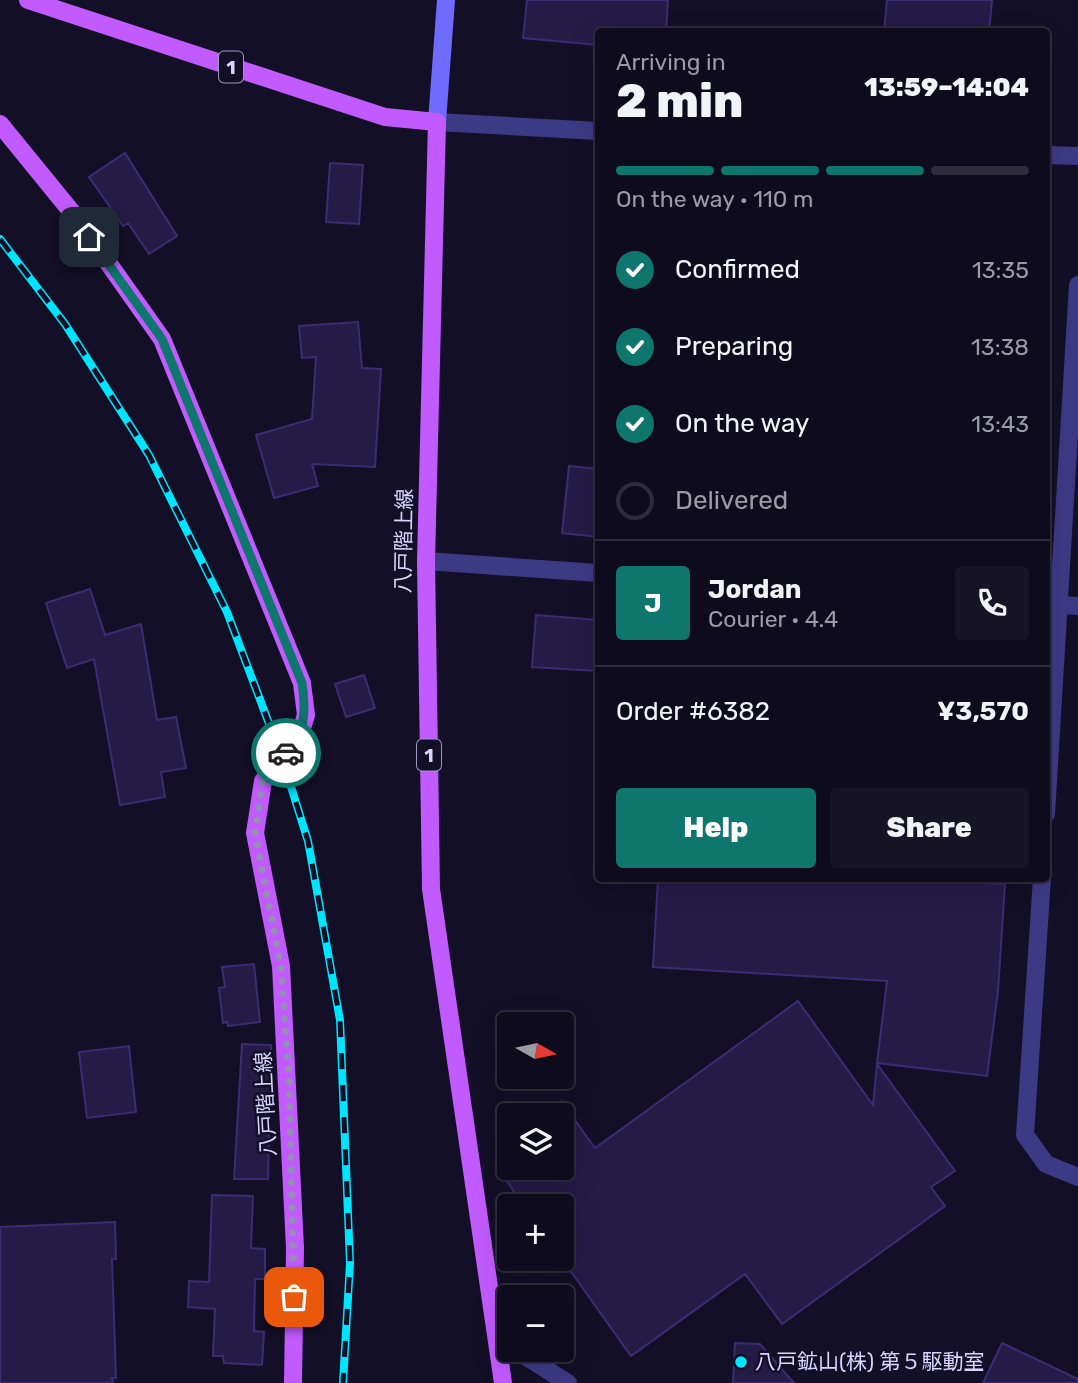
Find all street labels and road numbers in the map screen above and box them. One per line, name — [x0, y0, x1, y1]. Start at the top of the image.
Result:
road number: 1 — [219, 52, 243, 82]
street label: 八戸階上線 — [390, 488, 417, 594]
road number: 1 — [417, 740, 441, 770]
street label: 八戸階上線 — [250, 1051, 281, 1157]

